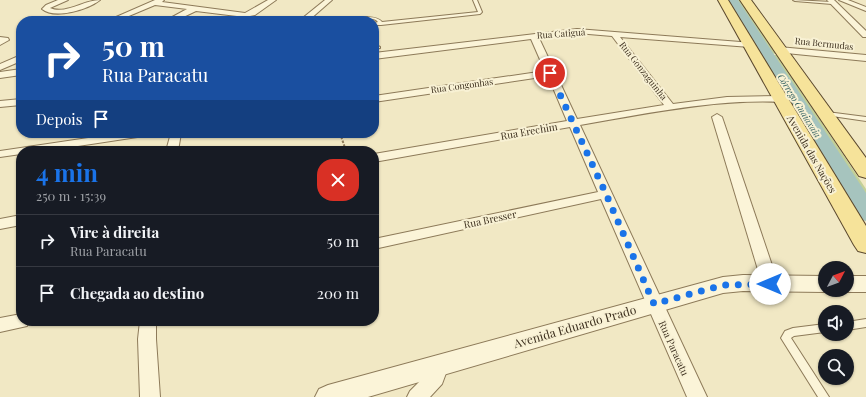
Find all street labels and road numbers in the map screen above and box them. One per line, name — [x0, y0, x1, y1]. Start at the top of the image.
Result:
street label: Rua Catiguá — [536, 25, 586, 41]
street label: Rua Bermudas — [794, 34, 854, 52]
street label: Rua Gonzaguinha — [617, 39, 671, 102]
street label: Rua Congonhas — [430, 75, 494, 95]
street label: Avenida das Nações — [784, 112, 840, 195]
street label: Rua Erechim — [499, 119, 559, 143]
street label: Rua Bresser — [462, 206, 518, 231]
street label: Avenida Eduardo Prado — [511, 301, 638, 351]
street label: Rua Paracatu — [656, 318, 692, 378]

